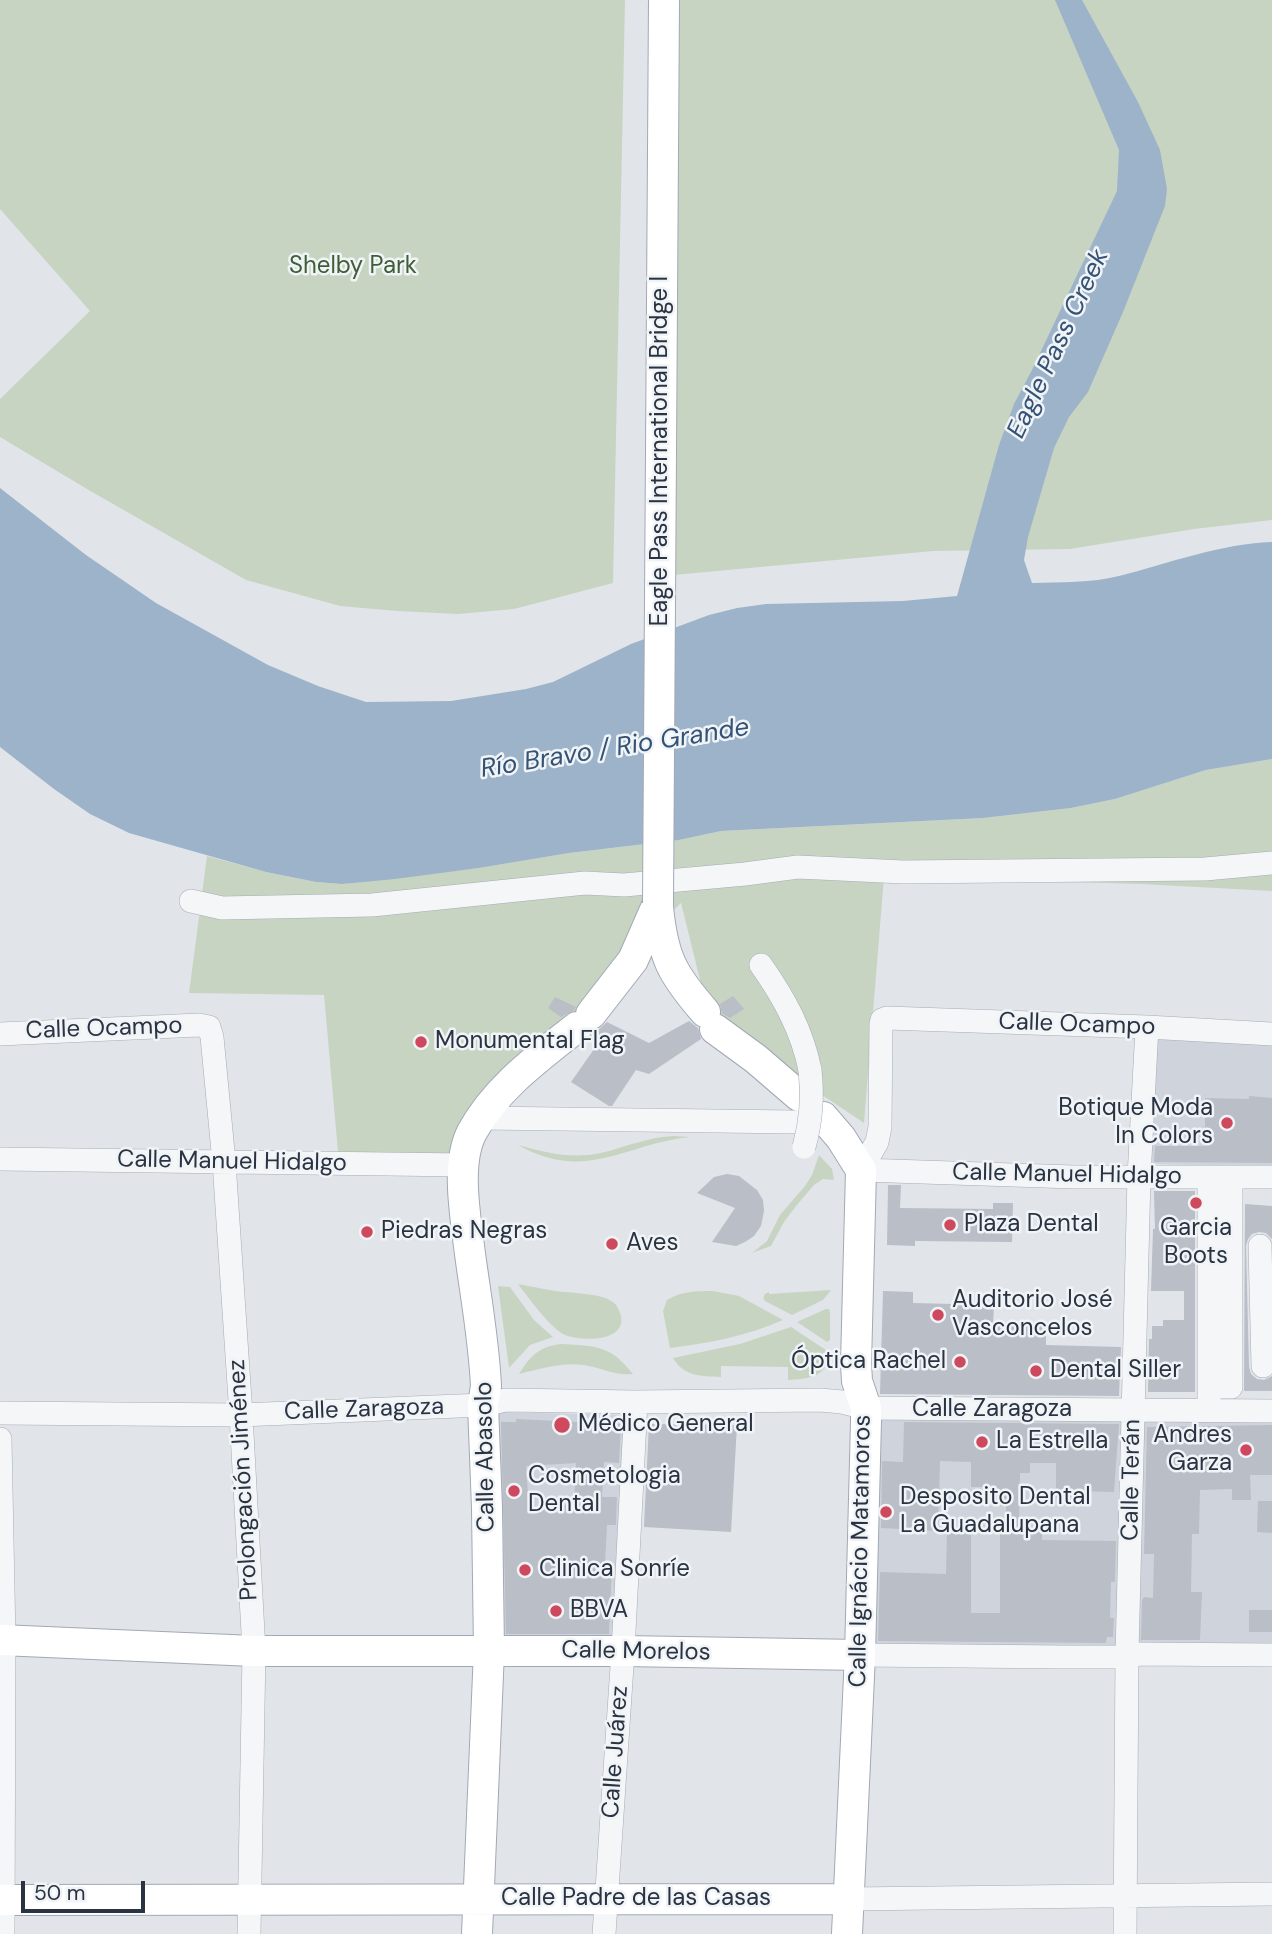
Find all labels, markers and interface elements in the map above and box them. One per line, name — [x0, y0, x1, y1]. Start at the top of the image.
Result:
water label: Eagle Pass Creek — [1002, 245, 1116, 443]
park label: Shelby Park — [289, 253, 417, 281]
street label: Eagle Pass International Bridge I — [647, 276, 675, 626]
water label: Río Bravo / Rio Grande — [478, 712, 752, 786]
street label: Calle Ocampo — [998, 1008, 1156, 1042]
street label: Calle Ocampo — [25, 1012, 183, 1046]
place label: Monumental Flag — [435, 1028, 625, 1056]
marker: Monumental Flag — [413, 1034, 429, 1050]
place label: Botique Moda In Colors — [1058, 1095, 1213, 1151]
marker: Botique Moda In Colors — [1219, 1115, 1235, 1131]
street label: Calle Manuel Hidalgo — [117, 1146, 347, 1178]
street label: Calle Manuel Hidalgo — [952, 1159, 1182, 1191]
marker: Garcia Boots — [1188, 1195, 1204, 1211]
place label: Plaza Dental — [964, 1211, 1098, 1239]
place label: Garcia Boots — [1160, 1215, 1232, 1271]
marker: Plaza Dental — [942, 1217, 958, 1233]
place label: Piedras Negras — [381, 1218, 547, 1246]
marker: Piedras Negras — [359, 1224, 375, 1240]
place label: Aves — [626, 1230, 678, 1258]
marker: Aves — [604, 1236, 620, 1252]
place label: Auditorio José Vasconcelos — [952, 1287, 1113, 1343]
marker: Auditorio José Vasconcelos — [930, 1307, 946, 1323]
place label: Óptica Rachel — [791, 1348, 946, 1376]
marker: Óptica Rachel — [952, 1354, 968, 1370]
place label: Dental Siller — [1050, 1357, 1181, 1385]
street label: Prolongación Jiménez — [223, 1359, 265, 1601]
marker: Dental Siller — [1028, 1363, 1044, 1379]
street label: Calle Abasolo — [470, 1381, 502, 1533]
street label: Calle Zaragoza — [283, 1393, 445, 1427]
street label: Calle Zaragoza — [912, 1396, 1072, 1424]
place label: Médico General — [578, 1411, 753, 1439]
street label: Calle Ignácio Matamoros — [844, 1414, 878, 1688]
marker: Médico General — [552, 1415, 572, 1435]
street label: Calle Terán — [1117, 1419, 1147, 1541]
place label: Andres Garza — [1153, 1422, 1232, 1478]
place label: La Estrella — [996, 1428, 1108, 1456]
marker: La Estrella — [974, 1434, 990, 1450]
marker: Andres Garza — [1238, 1442, 1254, 1458]
place label: Cosmetologia Dental — [528, 1463, 681, 1519]
marker: Cosmetologia Dental — [506, 1483, 522, 1499]
place label: Desposito Dental La Guadalupana — [900, 1484, 1091, 1540]
marker: Desposito Dental La Guadalupana — [878, 1504, 894, 1520]
place label: Clinica Sonríe — [539, 1556, 690, 1584]
marker: Clinica Sonríe — [517, 1562, 533, 1578]
place label: BBVA — [570, 1597, 628, 1625]
marker: BBVA — [548, 1603, 564, 1619]
street label: Calle Morelos — [561, 1636, 711, 1668]
street label: Calle Juárez — [597, 1685, 635, 1819]
scale bar — [24, 1868, 149, 1912]
text: 50 m — [34, 1879, 85, 1907]
street label: Calle Padre de las Casas — [501, 1885, 771, 1913]

